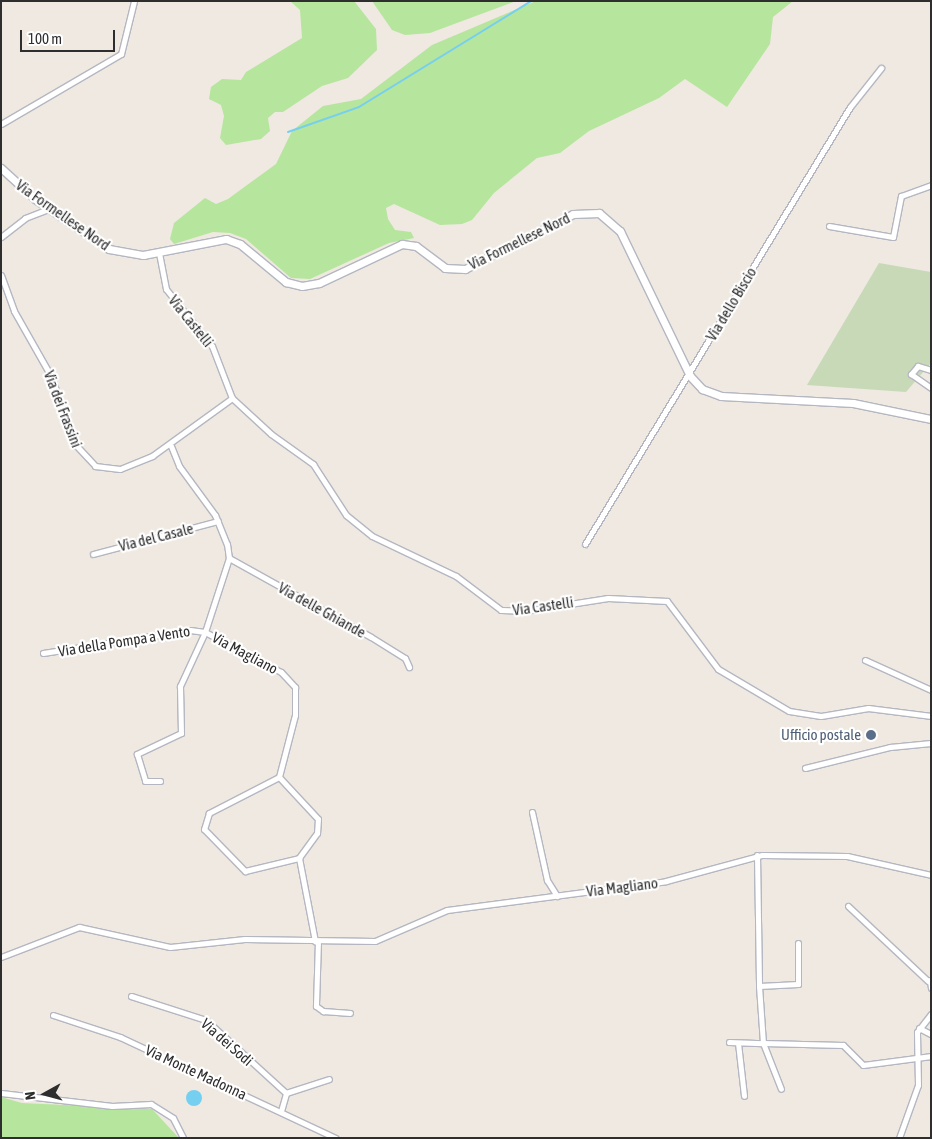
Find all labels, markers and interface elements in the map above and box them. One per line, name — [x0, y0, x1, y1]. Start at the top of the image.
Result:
scale bar — [22, 20, 118, 52]
text: 100 m — [28, 30, 62, 47]
street label: Via Formellese Nord — [12, 176, 114, 254]
street label: Via Formellese Nord — [465, 209, 573, 273]
street label: Via dello Biscio — [702, 264, 760, 344]
street label: Via Castelli — [165, 292, 217, 350]
street label: Via dei Frassini — [40, 368, 86, 450]
street label: Via del Casale — [117, 519, 195, 555]
street label: Via delle Ghiande — [275, 579, 369, 641]
street label: Via Castelli — [511, 593, 575, 619]
street label: Via della Pompa a Vento — [57, 622, 191, 660]
street label: Via Magliano — [209, 628, 281, 678]
place label: Ufficio postale — [781, 726, 861, 744]
marker: Ufficio postale — [865, 729, 877, 741]
street label: Via Magliano — [585, 874, 659, 900]
street label: Via dei Sodi — [197, 1014, 257, 1070]
street label: Via Monte Madonna — [142, 1041, 250, 1103]
north arrow — [20, 1069, 70, 1119]
text: N — [22, 1091, 39, 1101]

